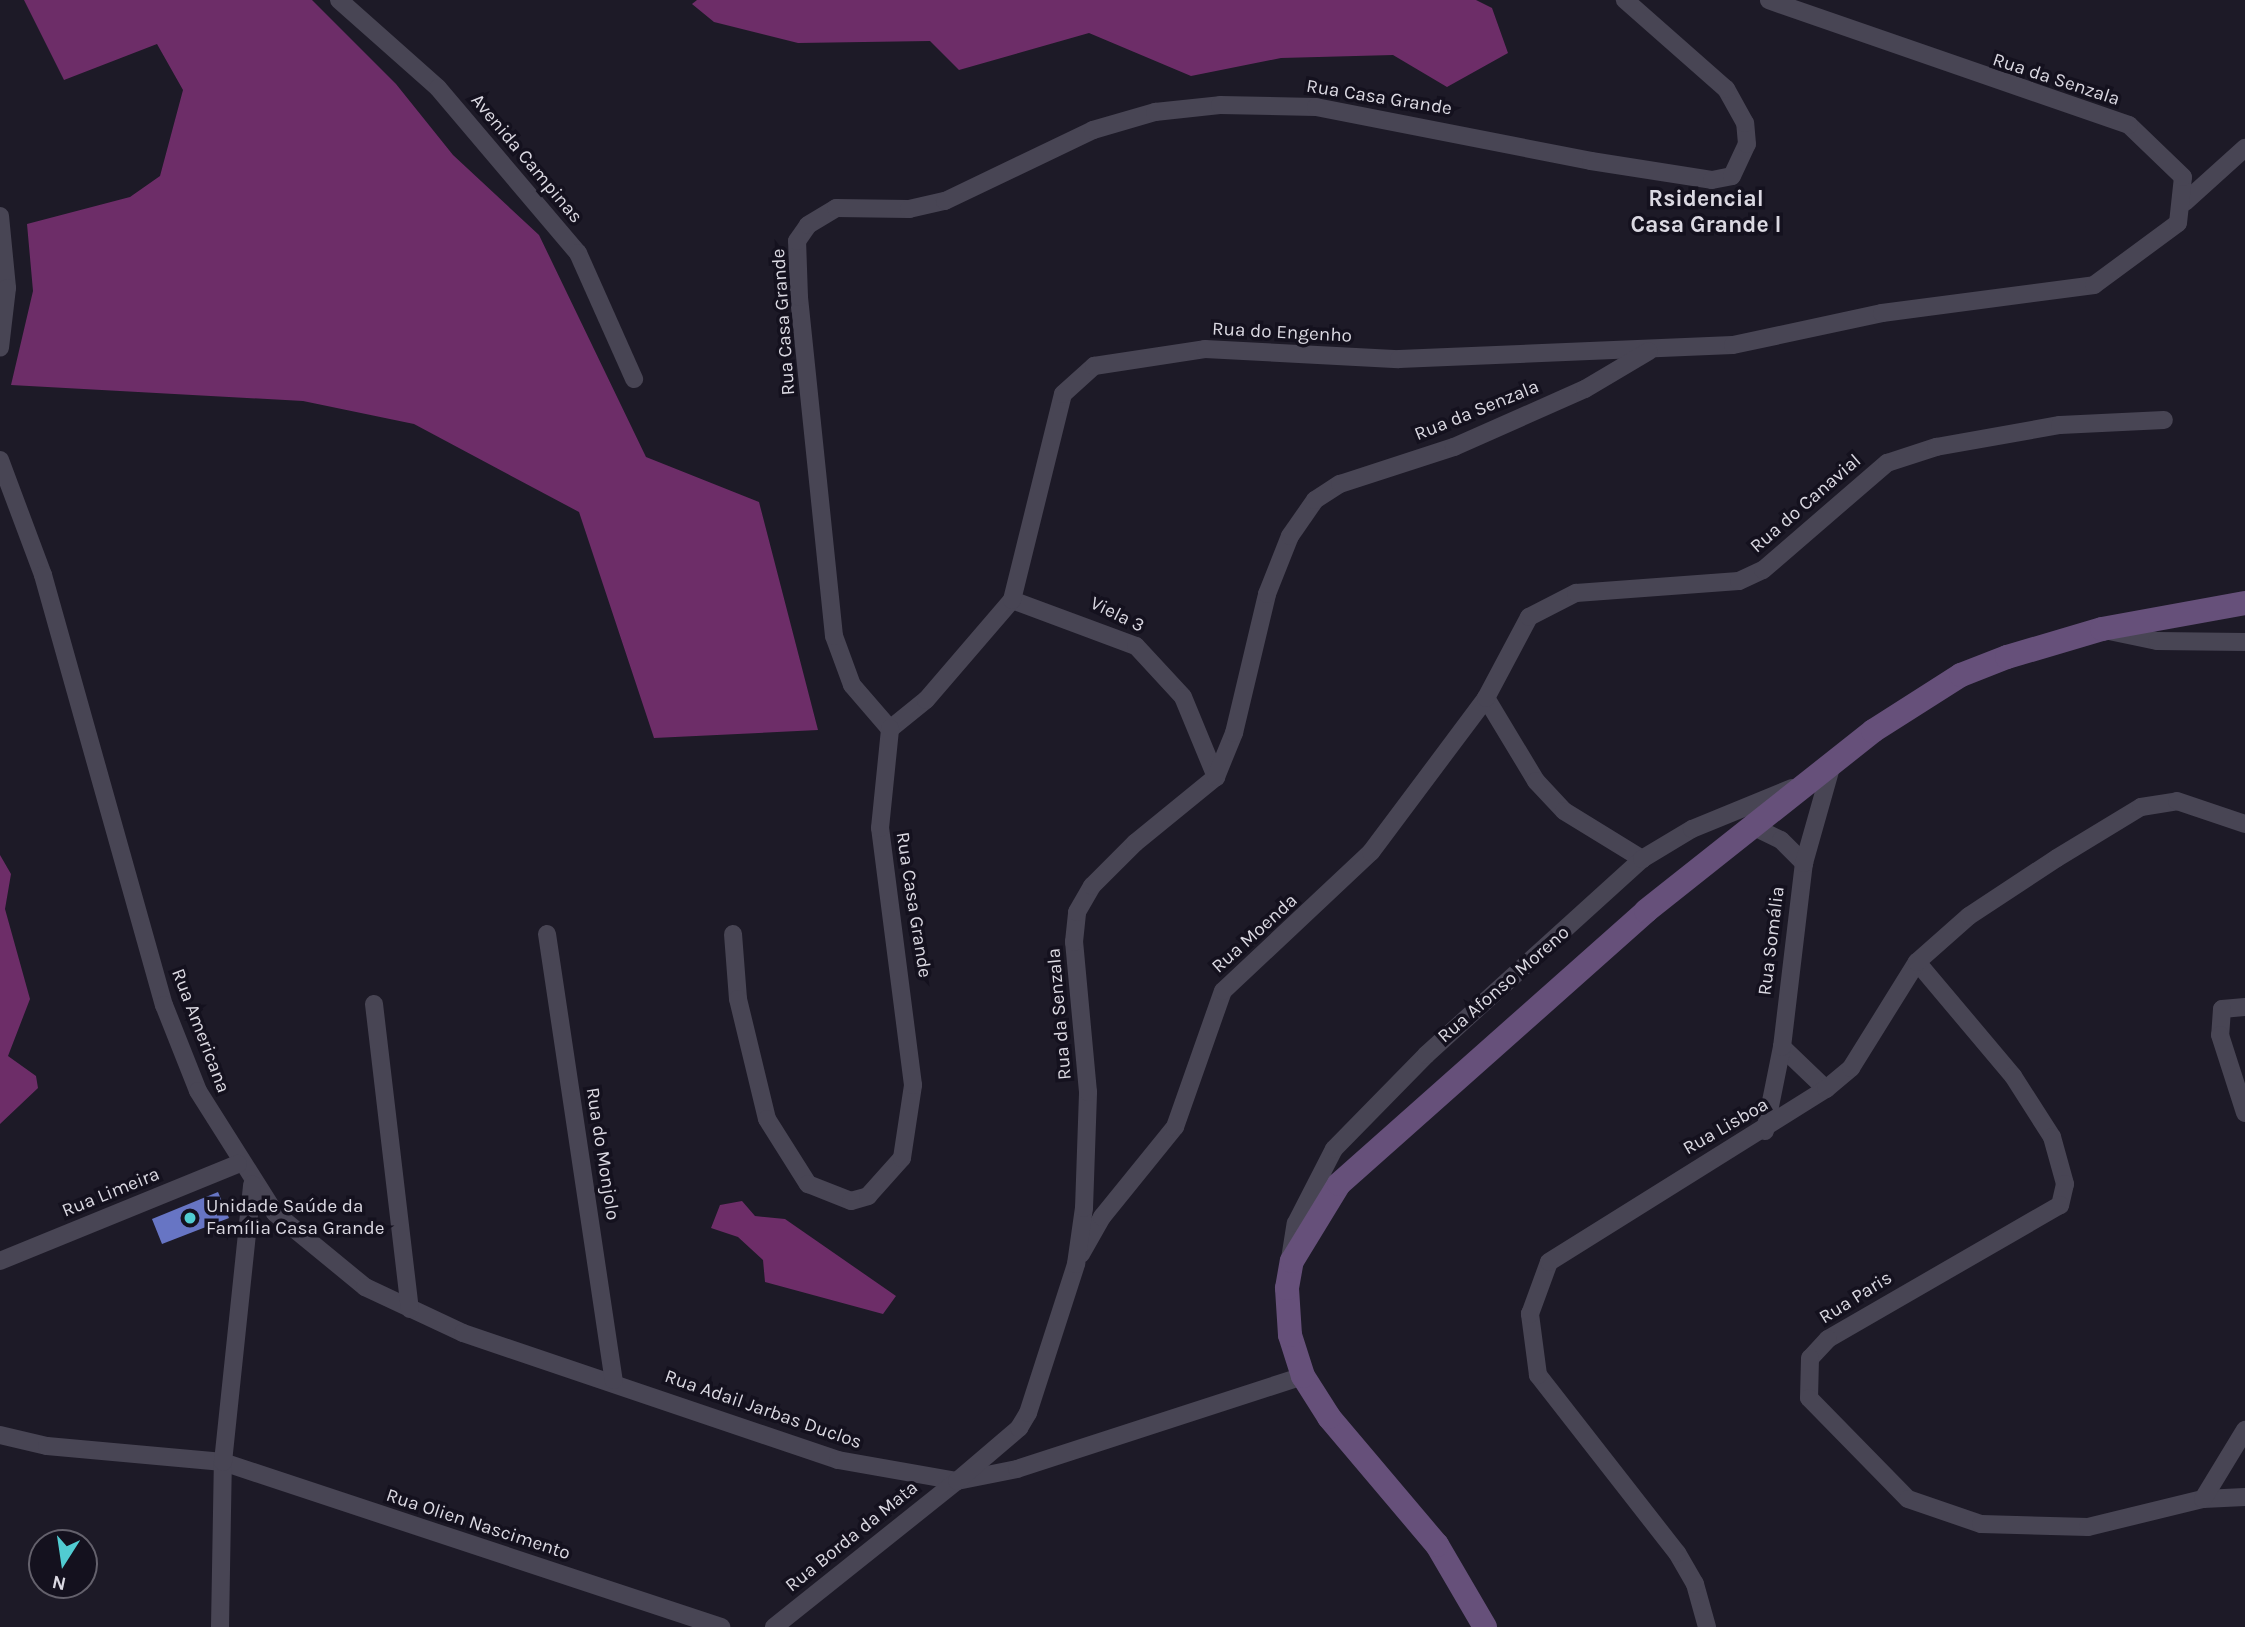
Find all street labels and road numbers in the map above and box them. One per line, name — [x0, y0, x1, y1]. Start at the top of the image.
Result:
street label: Rua da Senzala — [1990, 49, 2122, 111]
street label: Rua Casa Grande — [1305, 75, 1453, 121]
street label: Avenida Campinas — [465, 90, 587, 228]
street label: Rua Casa Grande — [767, 248, 801, 396]
street label: Rua do Engenho — [1211, 318, 1353, 348]
street label: Rua da Senzala — [1411, 376, 1543, 446]
street label: Rua do Canavial — [1746, 450, 1866, 558]
street label: Viela 3 — [1086, 592, 1148, 638]
street label: Rua Casa Grande — [890, 831, 936, 979]
street label: Rua Somália — [1754, 885, 1790, 997]
street label: Rua Moenda — [1207, 890, 1303, 978]
street label: Rua Afonso Moreno — [1434, 922, 1574, 1048]
street label: Rua da Senzala — [1043, 947, 1077, 1081]
street label: Rua Americana — [166, 966, 234, 1096]
street label: Rua do Monjolo — [580, 1086, 624, 1222]
street label: Rua Lisboa — [1679, 1093, 1773, 1161]
street label: Rua Limeira — [59, 1163, 163, 1223]
street label: Rua Paris — [1815, 1267, 1897, 1329]
street label: Rua Adail Jarbas Duclos — [661, 1366, 865, 1454]
street label: Rua Borda da Mata — [781, 1477, 923, 1597]
street label: Rua Olien Nascimento — [383, 1484, 573, 1566]

